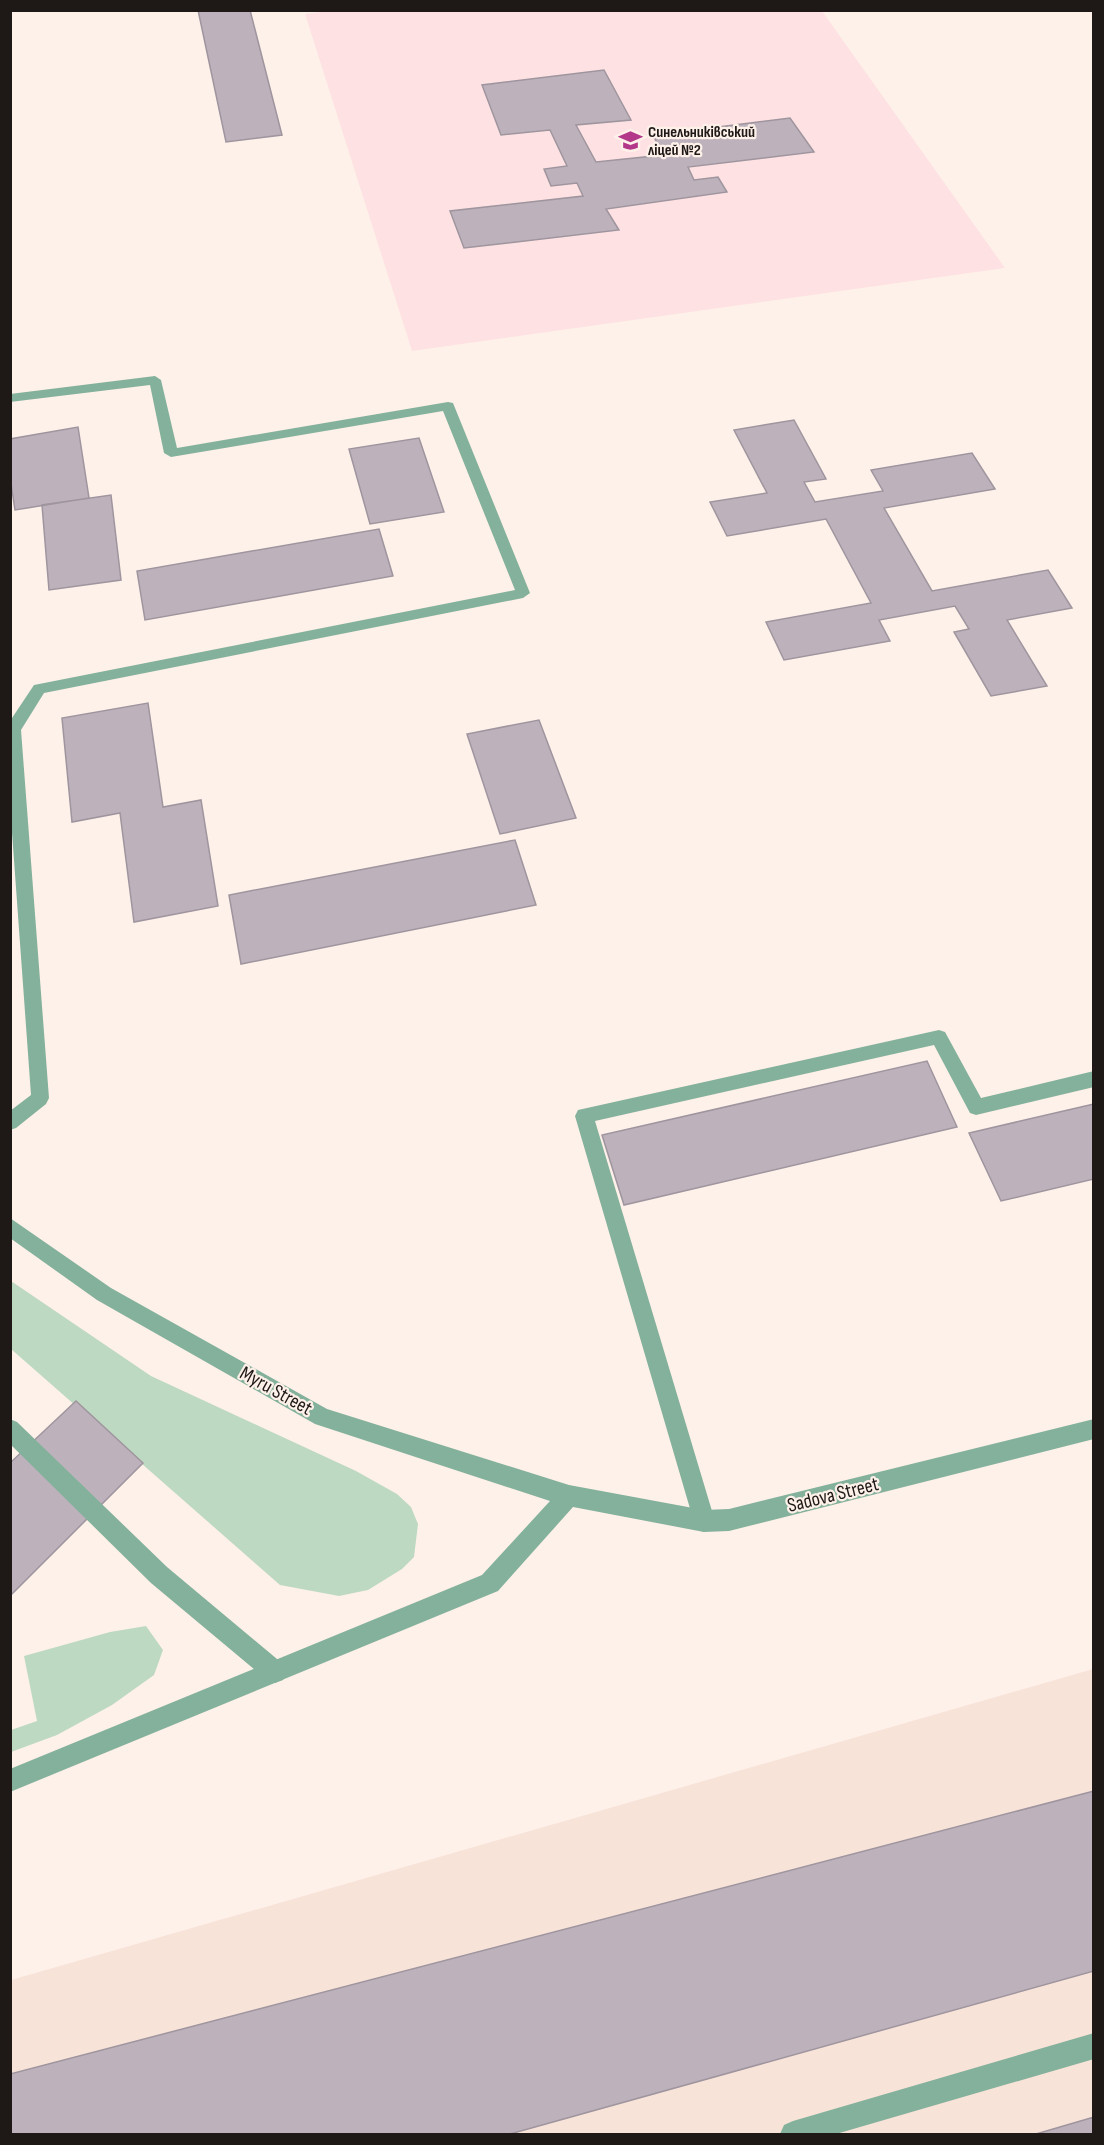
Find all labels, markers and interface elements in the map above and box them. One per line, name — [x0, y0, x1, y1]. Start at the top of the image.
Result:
place label: Синельниківський ліцей №2 — [648, 123, 755, 160]
school or university icon: Синельниківський ліцей №2 — [617, 128, 643, 154]
street label: Myru Street — [236, 1361, 316, 1421]
street label: Sadova Street — [785, 1472, 881, 1518]

